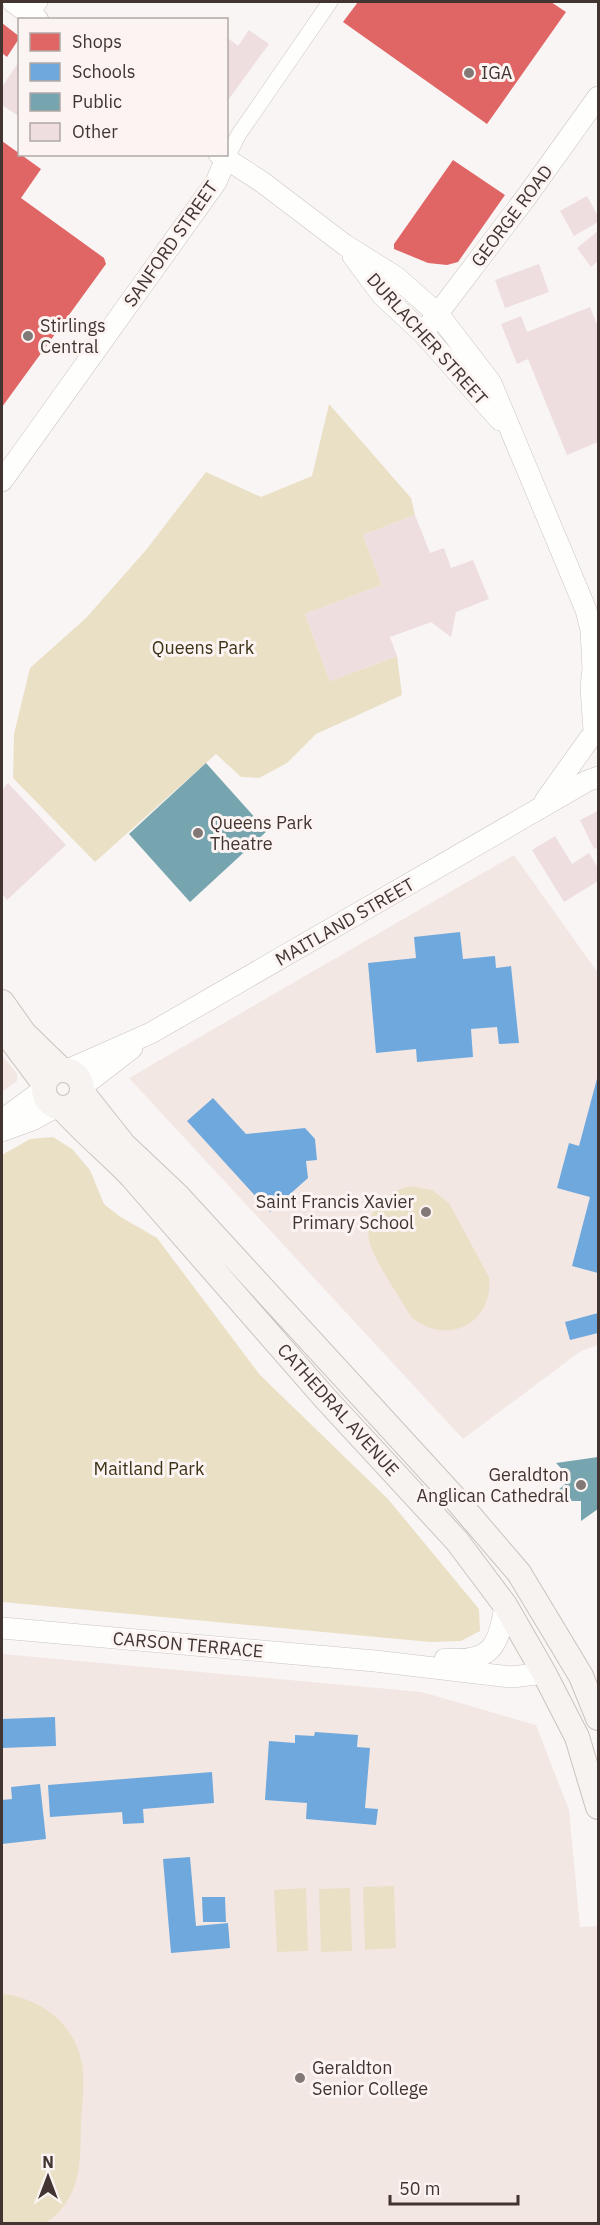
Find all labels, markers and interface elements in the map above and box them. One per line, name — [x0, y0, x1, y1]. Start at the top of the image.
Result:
legend — [18, 18, 228, 156]
text: Shops — [72, 30, 122, 53]
text: Schools — [72, 60, 136, 83]
place label: IGA — [481, 61, 513, 84]
marker: IGA — [462, 66, 476, 80]
text: Public — [72, 90, 122, 113]
text: Other — [72, 120, 118, 143]
street label: GEORGE ROAD — [466, 160, 557, 271]
street label: SANFORD STREET — [119, 176, 223, 311]
street label: DURLACHER STREET — [362, 268, 493, 409]
place label: Stirlings Central — [40, 314, 106, 358]
marker: Stirlings Central — [21, 329, 35, 343]
park label: Queens Park — [152, 636, 255, 659]
place label: Queens Park Theatre — [210, 811, 313, 855]
marker: Queens Park Theatre — [191, 826, 205, 840]
street label: MAITLAND STREET — [271, 872, 418, 971]
place label: Saint Francis Xavier Primary School — [256, 1190, 414, 1234]
marker: Saint Francis Xavier Primary School — [419, 1205, 433, 1219]
street label: CATHEDRAL AVENUE — [273, 1338, 404, 1481]
park label: Maitland Park — [94, 1457, 205, 1480]
place label: Geraldton Anglican Cathedral — [417, 1463, 569, 1507]
marker: Geraldton Anglican Cathedral — [574, 1478, 588, 1492]
street label: CARSON TERRACE — [112, 1626, 264, 1663]
place label: Geraldton Senior College — [312, 2056, 428, 2100]
marker: Geraldton Senior College — [293, 2071, 307, 2085]
north arrow — [18, 2147, 78, 2207]
text: N — [42, 2152, 54, 2172]
scale bar — [390, 2168, 518, 2206]
text: 50 m — [399, 2177, 441, 2200]

